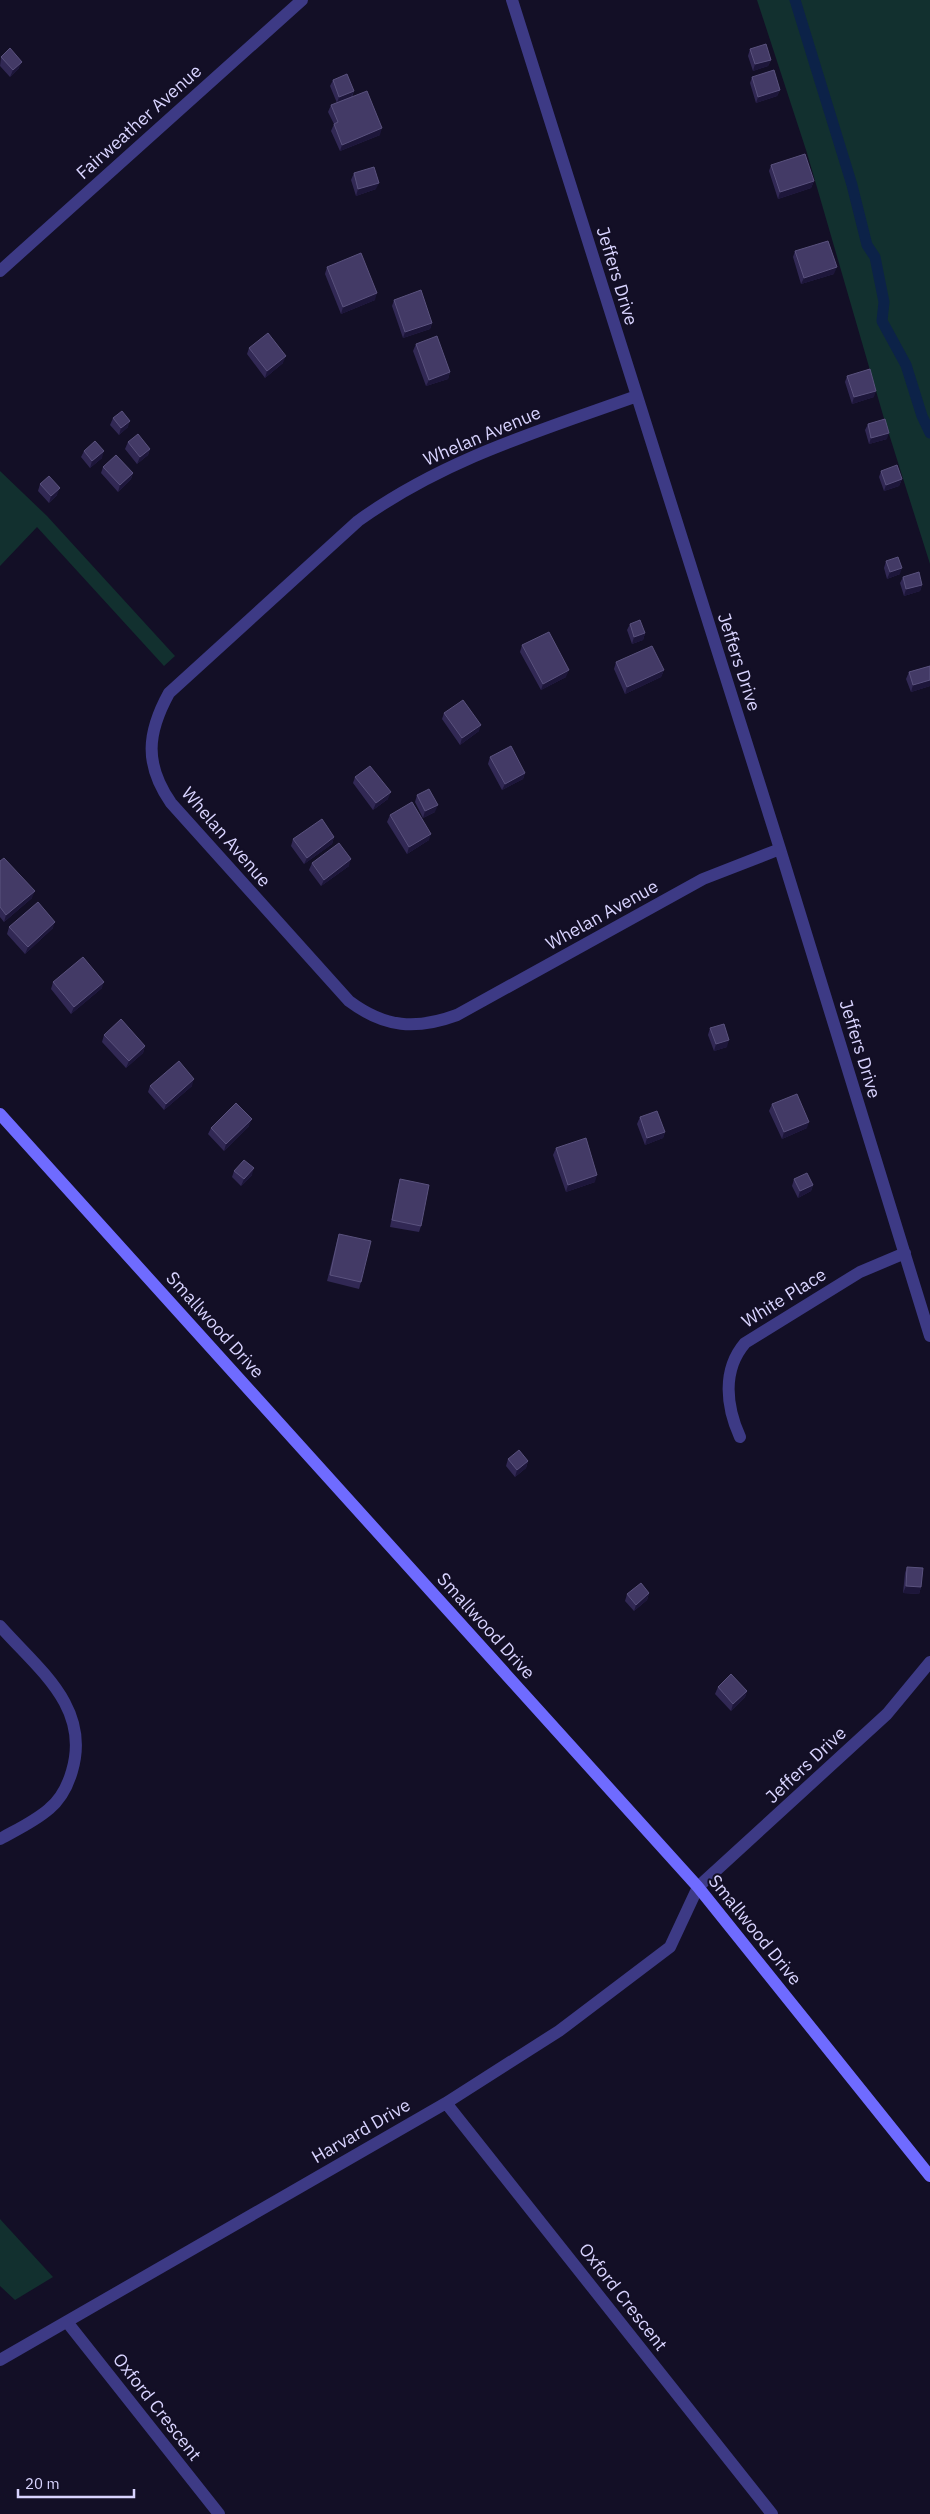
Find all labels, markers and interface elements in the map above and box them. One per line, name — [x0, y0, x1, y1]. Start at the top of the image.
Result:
street label: Fairweather Avenue — [71, 59, 206, 184]
street label: Jeffers Drive — [592, 224, 643, 328]
street label: Whelan Avenue — [420, 400, 544, 471]
street label: Jeffers Drive — [713, 610, 766, 714]
street label: Whelan Avenue — [177, 782, 276, 892]
street label: Whelan Avenue — [541, 874, 662, 955]
street label: Jeffers Drive — [835, 997, 886, 1101]
street label: White Place — [737, 1262, 830, 1333]
street label: Smallwood Drive — [161, 1267, 269, 1383]
street label: Smallwood Drive — [432, 1568, 540, 1684]
street label: Jeffers Drive — [761, 1721, 851, 1808]
street label: Smallwood Drive — [704, 1870, 807, 1990]
street label: Harvard Drive — [307, 2093, 414, 2168]
street label: Oxford Crescent — [574, 2238, 673, 2355]
street label: Oxford Crescent — [108, 2348, 207, 2465]
scale bar — [18, 2466, 134, 2498]
text: 20 m — [25, 2474, 60, 2493]

